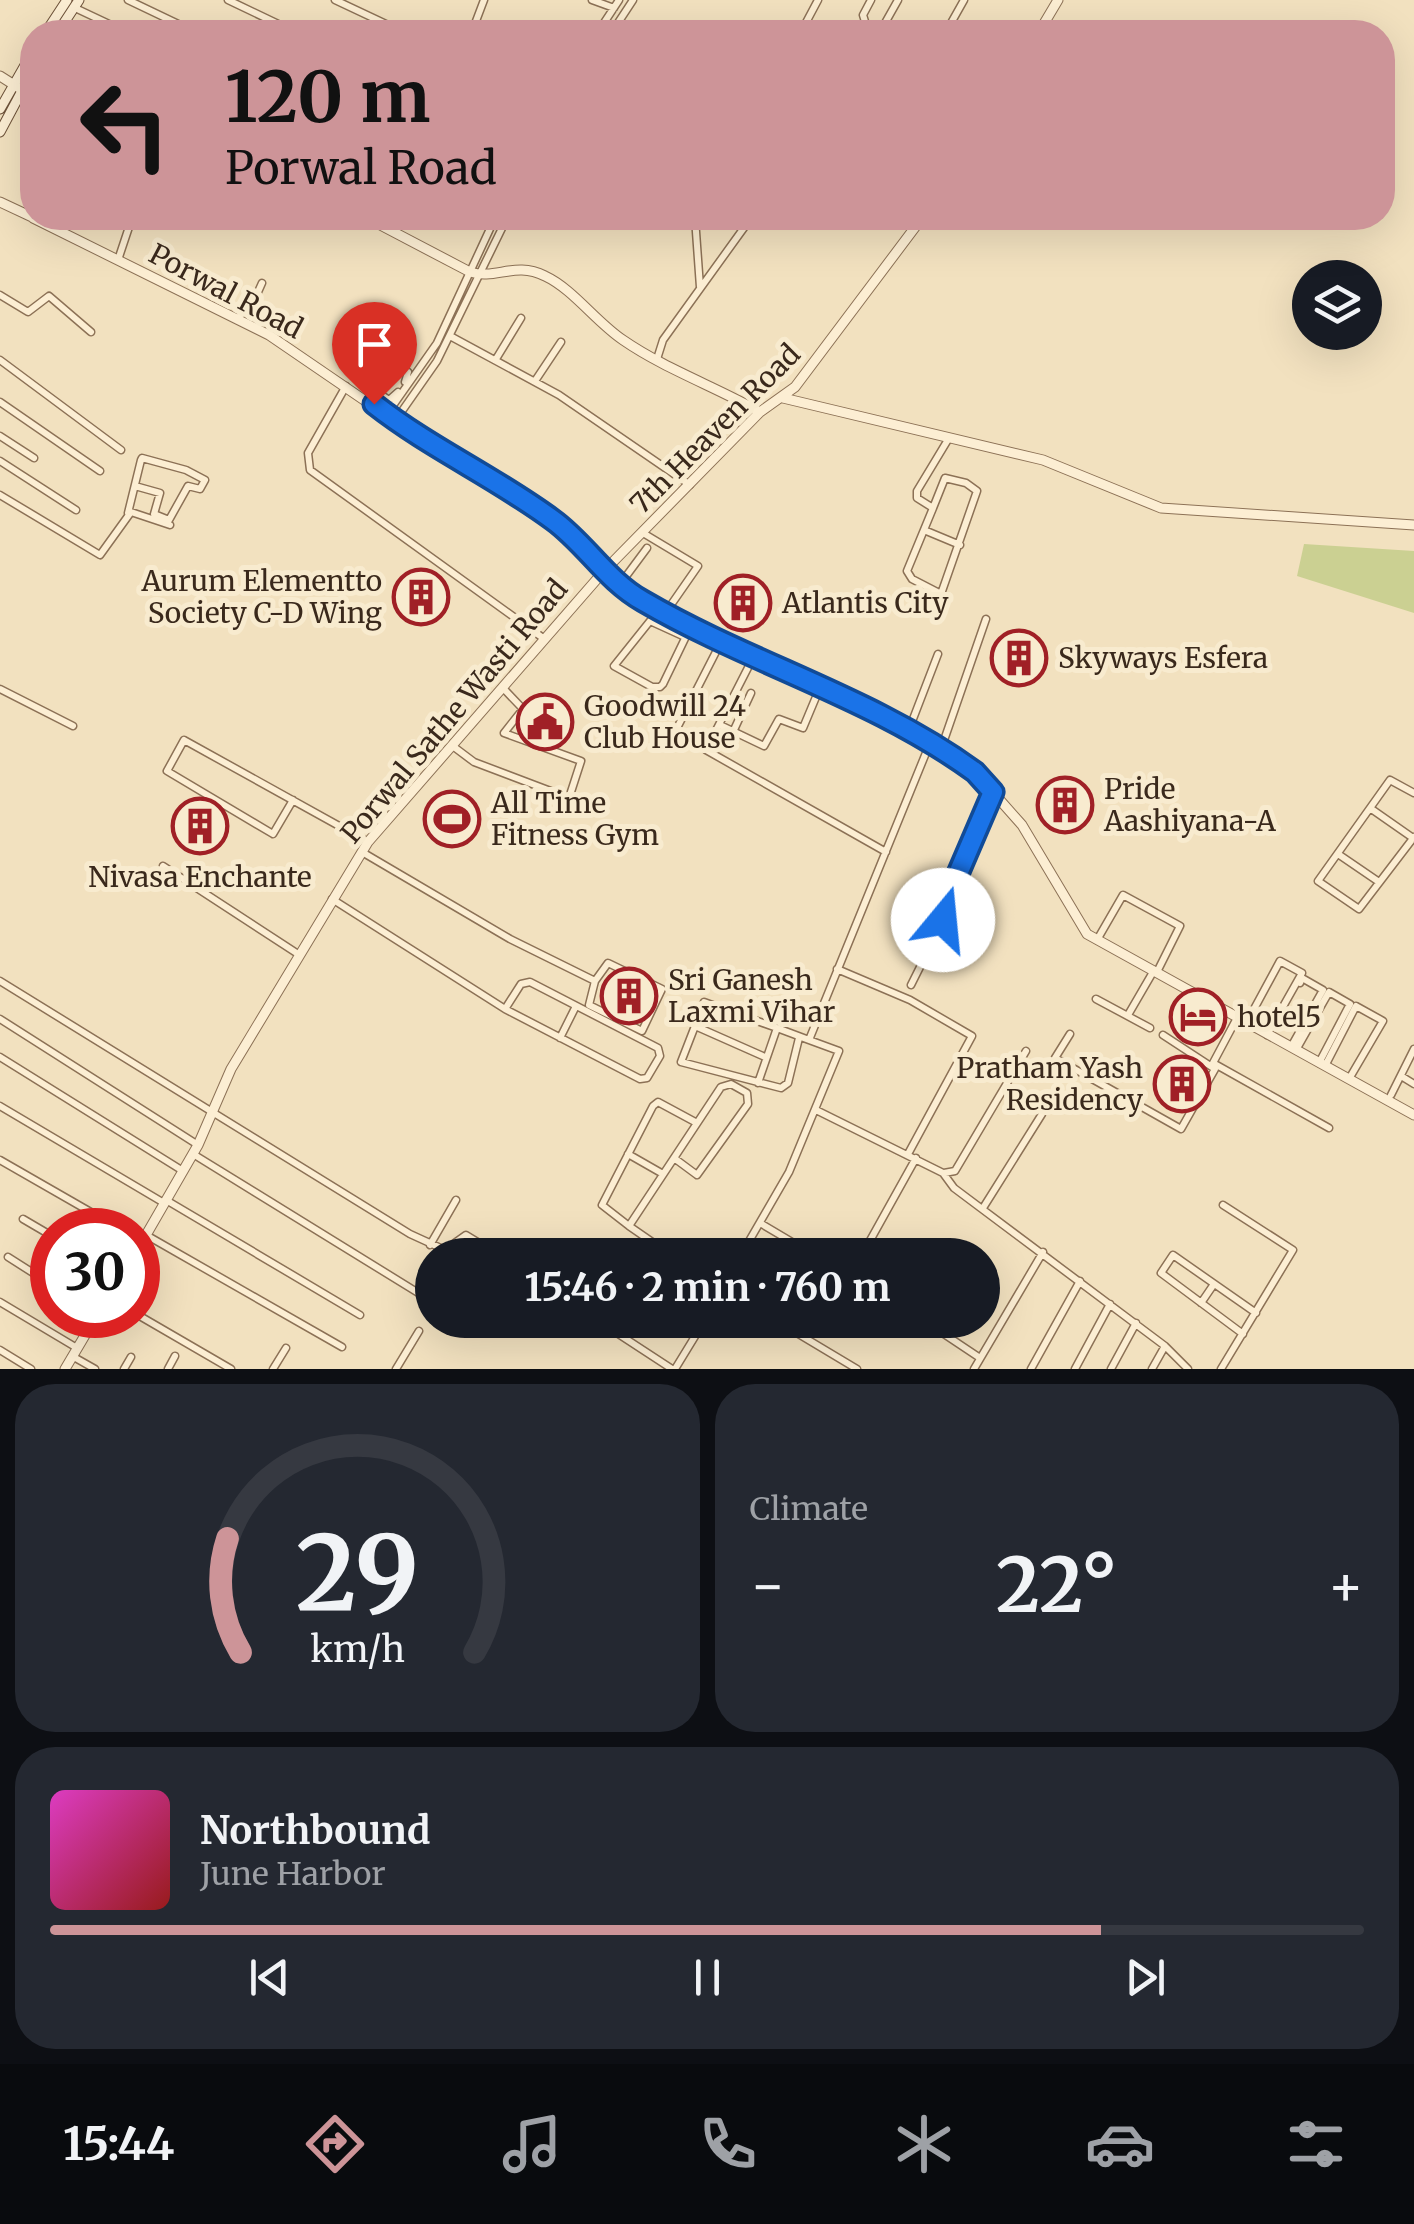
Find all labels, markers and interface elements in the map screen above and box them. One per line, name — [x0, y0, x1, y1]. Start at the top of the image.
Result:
text: 120 m — [225, 53, 430, 141]
icon: left — [60, 60, 190, 190]
text: Porwal Road — [225, 140, 497, 196]
street label: Porwal Road — [143, 235, 309, 347]
map controls — [1292, 260, 1382, 350]
button: layers — [1292, 260, 1382, 350]
pin — [332, 302, 417, 405]
icon: arrive — [347, 317, 402, 372]
street label: 7th Heaven Road — [622, 336, 808, 522]
place label: Aurum Elementto Society C-D Wing — [140, 563, 382, 631]
building icon: Aurum Elementto Society C-D Wing — [391, 567, 451, 627]
street label: Porwal Sathe Wasti Road — [333, 571, 575, 850]
building icon: Atlantis City — [713, 573, 773, 633]
place label: Atlantis City — [781, 585, 949, 621]
building icon: Skyways Esfera — [989, 628, 1049, 688]
place label: Skyways Esfera — [1058, 640, 1268, 676]
place label: Goodwill 24 Club House — [584, 688, 746, 756]
public building icon: Goodwill 24 Club House — [515, 692, 575, 752]
place label: Pride Aashiyana-A — [1103, 771, 1276, 839]
building icon: Pride Aashiyana-A — [1035, 775, 1095, 835]
place label: All Time Fitness Gym — [490, 785, 659, 853]
sports icon: All Time Fitness Gym — [422, 789, 482, 849]
building icon: Nivasa Enchante — [170, 796, 230, 856]
place label: Nivasa Enchante — [88, 859, 312, 895]
position arrow — [891, 868, 995, 972]
place label: Sri Ganesh Laxmi Vihar — [668, 962, 835, 1030]
building icon: Sri Ganesh Laxmi Vihar — [599, 966, 659, 1026]
hotel icon: hotel5 — [1168, 987, 1228, 1047]
place label: hotel5 — [1237, 999, 1321, 1035]
place label: Pratham Yash Residency — [956, 1050, 1144, 1118]
building icon: Pratham Yash Residency — [1152, 1054, 1212, 1114]
speed limit sign: 30 — [30, 1208, 160, 1338]
text: 15:46 · 2 min · 760 m — [525, 1264, 890, 1311]
text: Climate — [750, 1489, 868, 1529]
text: 29 — [295, 1508, 419, 1638]
text: 22° — [996, 1538, 1118, 1632]
text: − — [750, 1551, 786, 1620]
text: + — [1327, 1551, 1364, 1620]
text: km/h — [310, 1627, 405, 1672]
text: Northbound — [200, 1807, 430, 1854]
text: June Harbor — [200, 1854, 386, 1894]
icon: previous — [242, 1950, 297, 2005]
icon: pause — [680, 1950, 735, 2005]
icon: next — [1118, 1950, 1173, 2005]
icon: directions — [300, 2109, 370, 2179]
icon: music — [497, 2109, 567, 2179]
icon: phone — [693, 2109, 763, 2179]
icon: climate — [889, 2109, 959, 2179]
icon: car — [1085, 2109, 1155, 2179]
icon: filters — [1281, 2109, 1351, 2179]
text: 15:44 — [63, 2116, 174, 2172]

